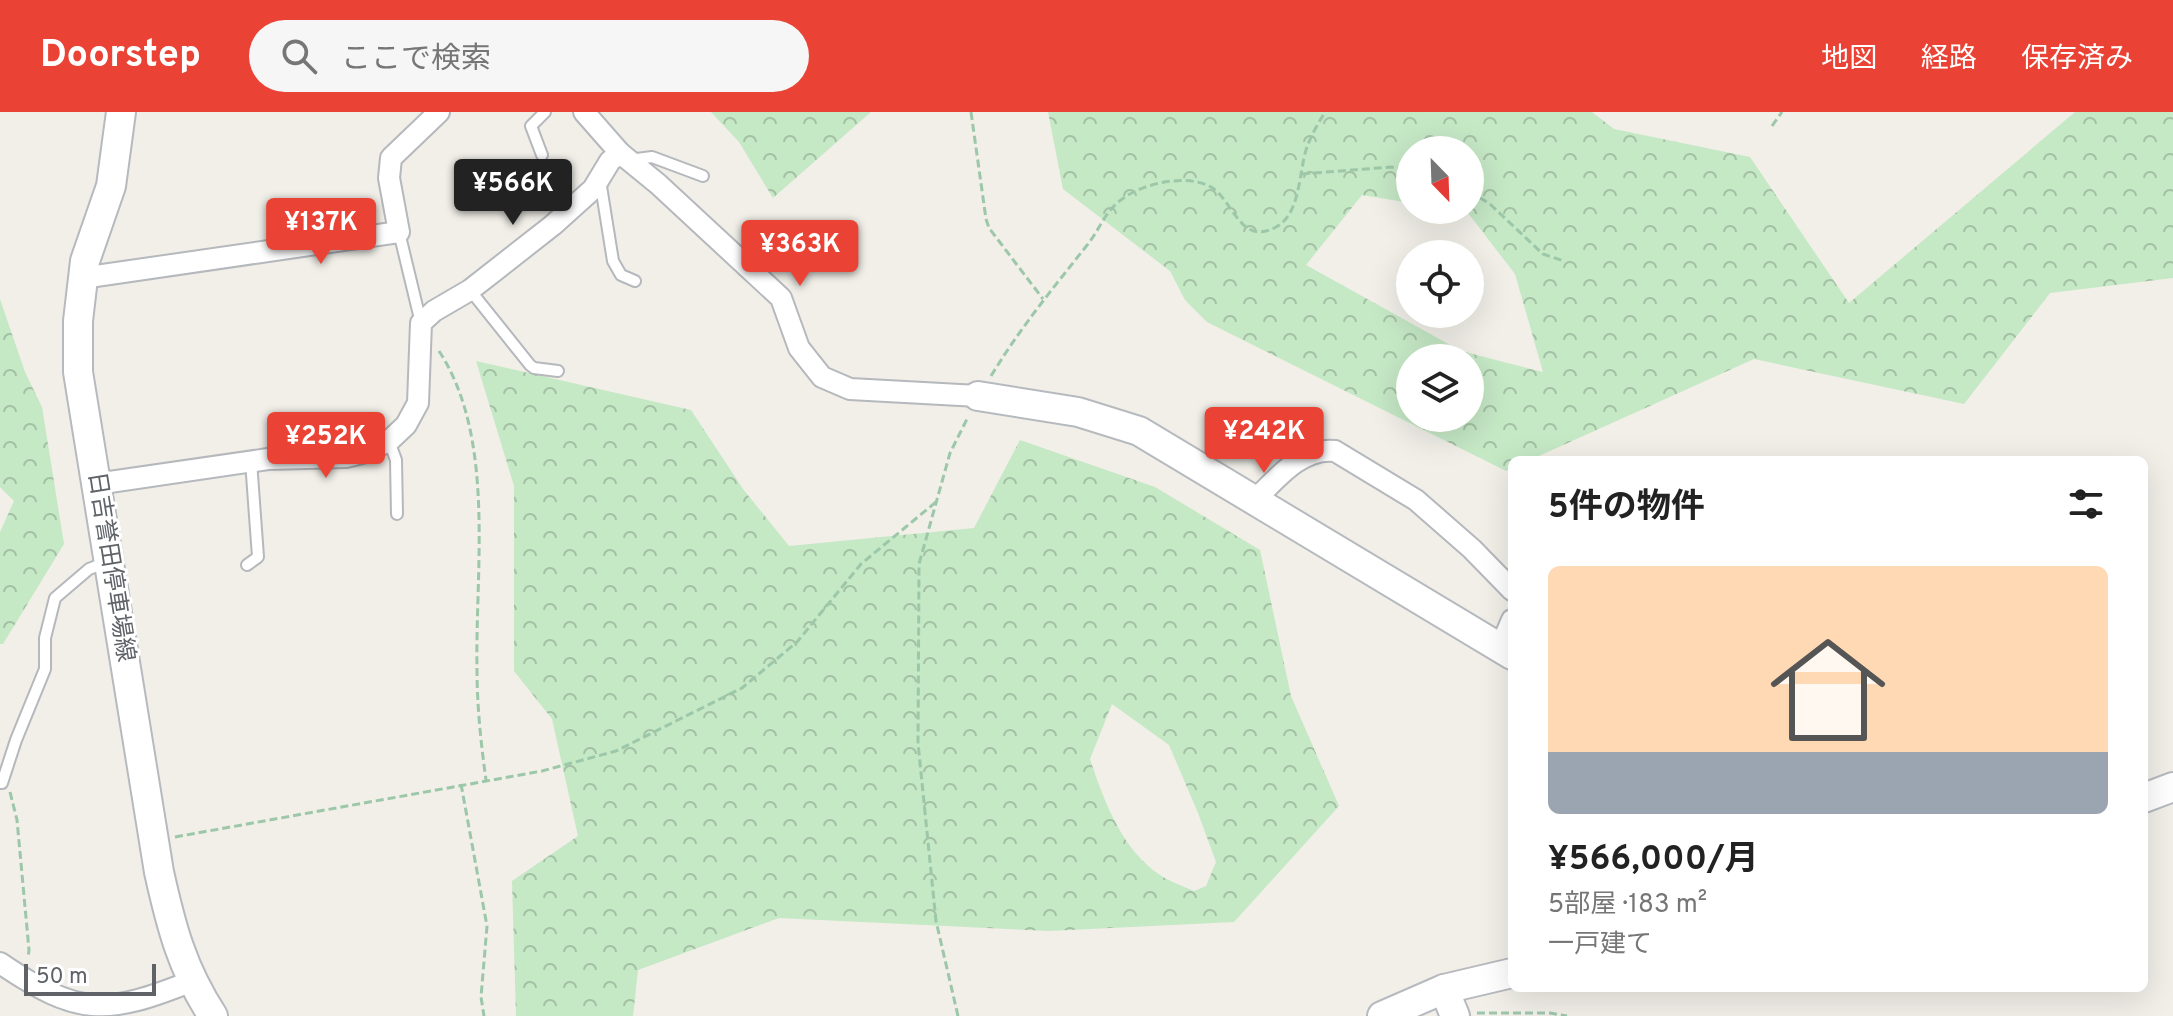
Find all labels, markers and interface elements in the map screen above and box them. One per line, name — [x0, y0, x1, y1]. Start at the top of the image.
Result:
search box — [249, 20, 809, 92]
text: Doorstep — [40, 32, 201, 81]
icon: search — [277, 34, 321, 78]
text: ここで検索 — [341, 42, 491, 79]
text: 地図 — [1821, 42, 1877, 78]
text: 経路 — [1921, 42, 1977, 78]
text: 保存済み — [2021, 42, 2133, 78]
north arrow — [1396, 136, 1484, 224]
map controls — [1396, 136, 1484, 432]
pin: ¥566K — [457, 159, 569, 227]
text: ¥566K — [472, 168, 554, 201]
pin: ¥137K — [265, 198, 377, 266]
text: ¥137K — [284, 207, 358, 240]
pin: ¥363K — [744, 220, 856, 288]
text: ¥363K — [759, 229, 841, 262]
button: locate — [1396, 240, 1484, 328]
button: layers — [1396, 344, 1484, 432]
pin: ¥242K — [1208, 407, 1320, 475]
pin: ¥252K — [270, 412, 382, 480]
text: ¥242K — [1223, 416, 1305, 449]
text: ¥252K — [285, 421, 367, 454]
street label: 日吉誉田停車場線 — [80, 470, 140, 664]
icon: filters — [2064, 482, 2108, 526]
text: 5件の物件 — [1548, 487, 1705, 530]
icon: home — [1756, 618, 1900, 762]
text: ¥566,000/月 — [1548, 839, 1759, 882]
text: 5部屋 · 183 m² — [1548, 889, 1707, 922]
text: 一戸建て — [1548, 929, 1652, 962]
scale bar — [24, 960, 156, 996]
text: 50 m — [36, 964, 88, 991]

